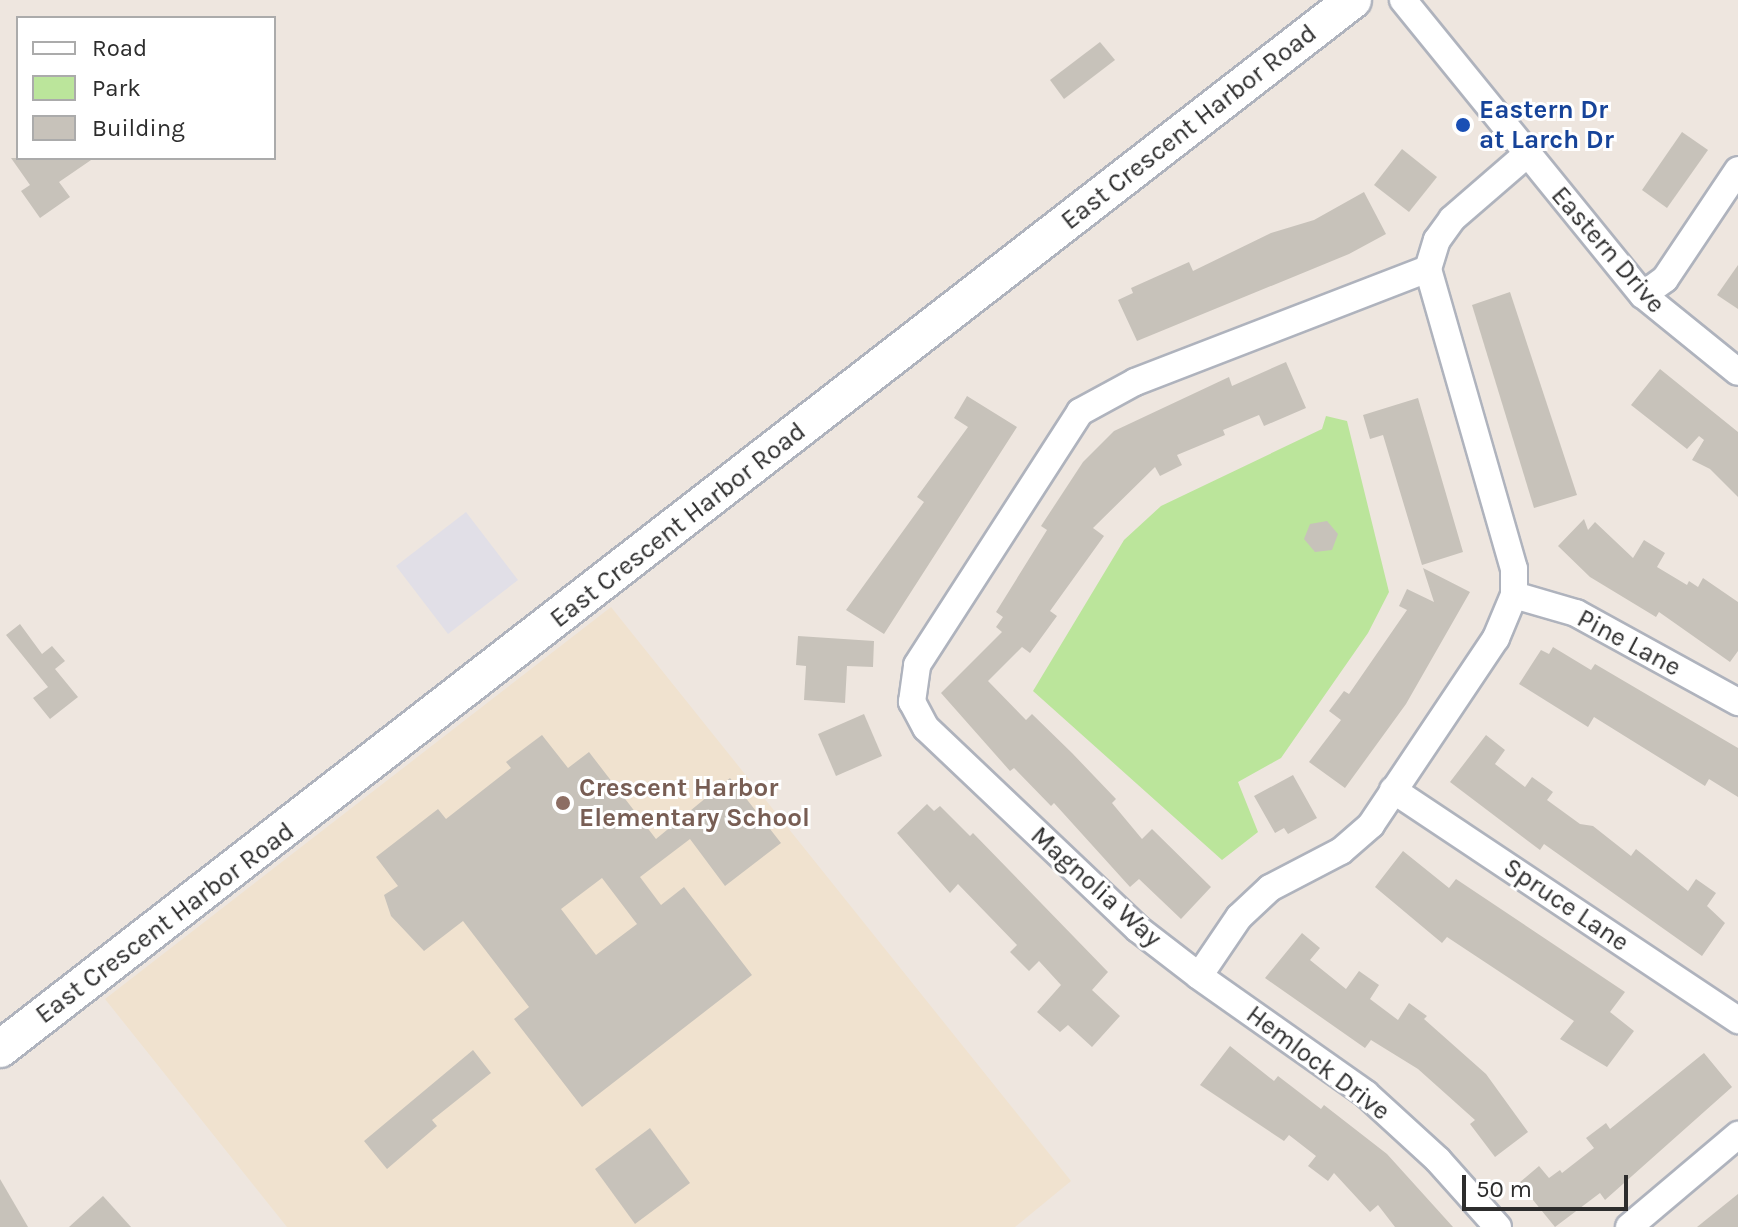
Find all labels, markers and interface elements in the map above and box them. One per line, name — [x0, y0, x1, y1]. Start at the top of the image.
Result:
legend — [16, 16, 276, 160]
street label: East Crescent Harbor Road — [1055, 18, 1323, 236]
text: Road — [92, 34, 147, 62]
text: Park — [92, 74, 141, 102]
place label: Eastern Dr at Larch Dr — [1479, 94, 1614, 156]
text: Building — [92, 114, 185, 142]
marker: Eastern Dr at Larch Dr — [1454, 116, 1472, 134]
street label: Eastern Drive — [1544, 180, 1672, 320]
street label: East Crescent Harbor Road — [544, 416, 812, 634]
street label: Pine Lane — [1572, 603, 1686, 683]
place label: Crescent Harbor Elementary School — [579, 772, 810, 834]
marker: Crescent Harbor Elementary School — [554, 794, 572, 812]
street label: East Crescent Harbor Road — [30, 816, 300, 1030]
street label: Magnolia Way — [1024, 820, 1168, 954]
street label: Spruce Lane — [1497, 852, 1635, 958]
street label: Hemlock Drive — [1240, 999, 1396, 1127]
scale bar — [1466, 1159, 1632, 1209]
text: 50 m — [1476, 1175, 1532, 1203]

